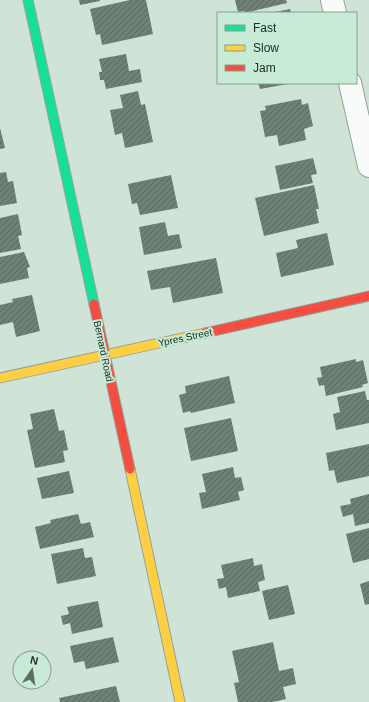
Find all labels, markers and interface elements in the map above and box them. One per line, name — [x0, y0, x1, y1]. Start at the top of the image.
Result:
legend — [217, 12, 357, 84]
text: Fast — [253, 21, 277, 35]
text: Slow — [253, 41, 279, 55]
text: Jam — [253, 61, 276, 75]
street label: Bernard Road — [92, 320, 115, 383]
street label: Ypres Street — [157, 326, 213, 349]
north arrow — [12, 650, 52, 690]
text: N — [29, 654, 40, 667]

